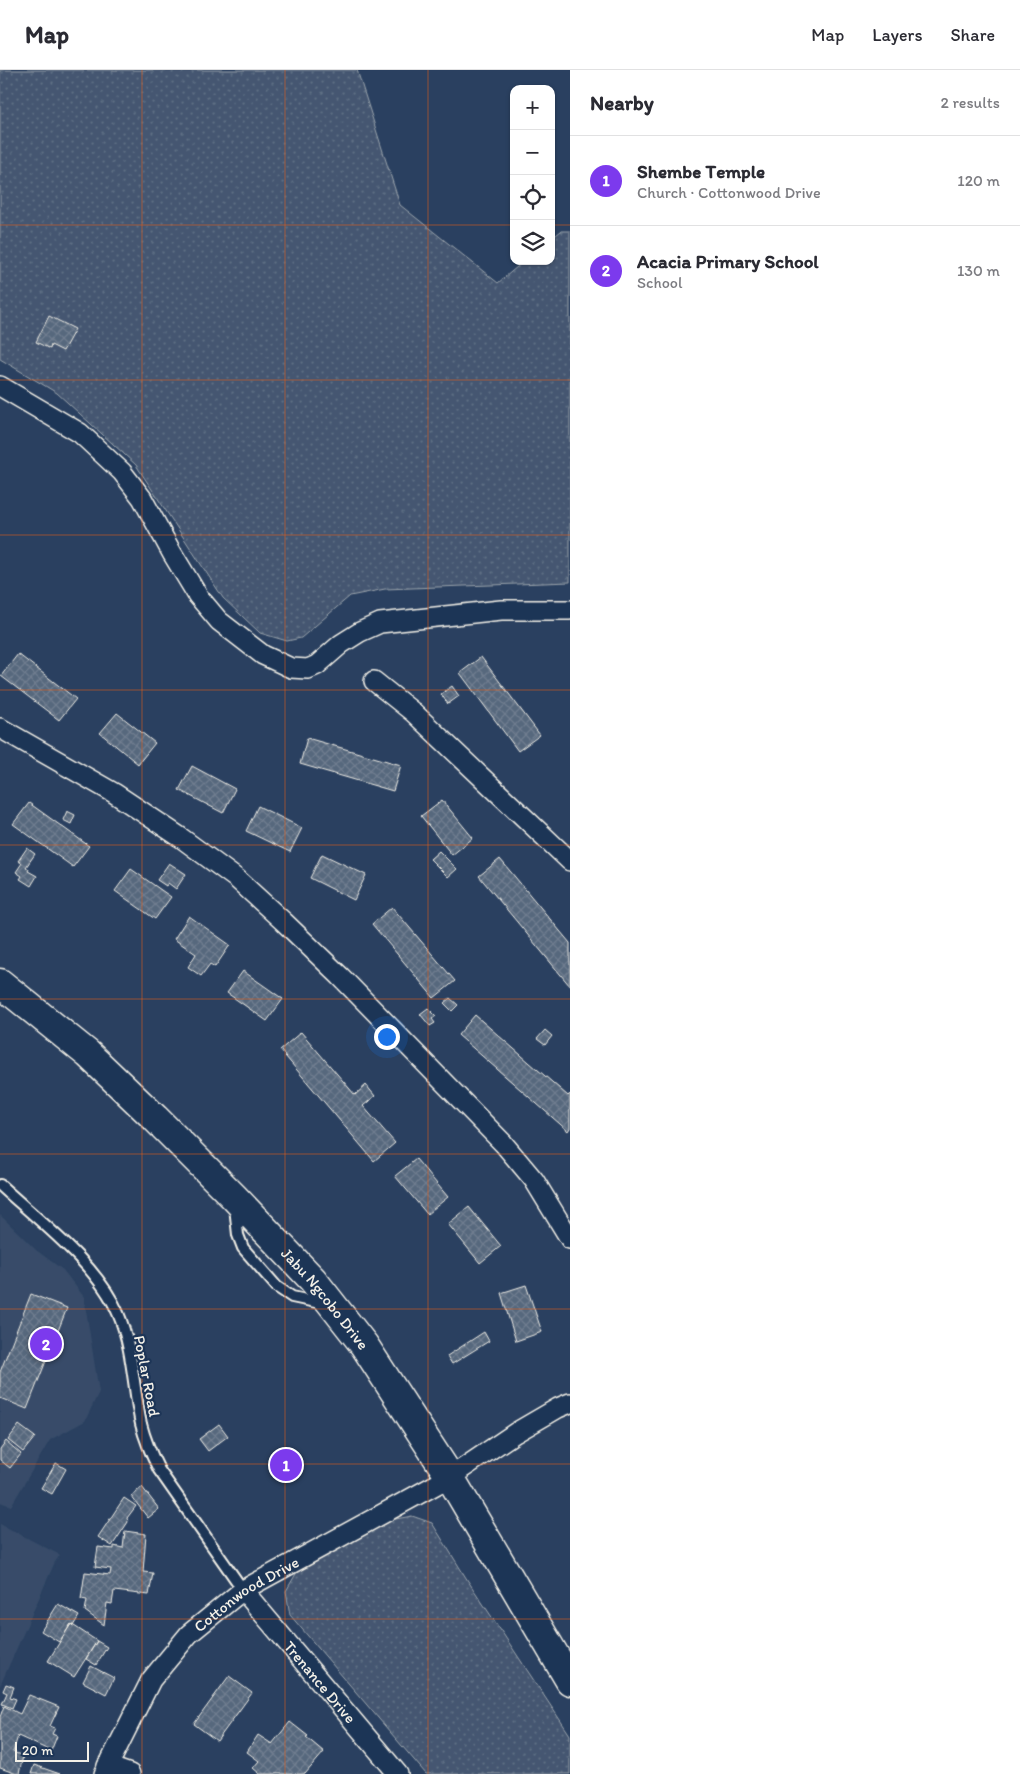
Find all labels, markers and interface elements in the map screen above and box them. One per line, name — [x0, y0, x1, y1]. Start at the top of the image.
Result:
text: Map — [25, 20, 69, 49]
text: Map — [811, 24, 844, 46]
text: Layers — [872, 24, 922, 46]
text: Share — [950, 24, 995, 46]
map controls — [510, 85, 555, 265]
button: + — [510, 85, 555, 130]
text: Nearby — [590, 90, 654, 115]
text: 2 results — [940, 93, 1000, 112]
button: − — [510, 130, 555, 175]
text: Shembe Temple — [637, 160, 765, 183]
text: 1 — [602, 171, 610, 190]
text: 120 m — [957, 171, 1000, 190]
button: locate — [510, 175, 555, 220]
text: Church · Cottonwood Drive — [637, 183, 821, 202]
button: layers — [510, 220, 555, 265]
text: Acacia Primary School — [637, 250, 819, 273]
text: 2 — [602, 261, 610, 280]
text: 130 m — [957, 261, 1000, 280]
text: School — [637, 273, 683, 292]
your location — [374, 1024, 400, 1050]
street label: Jabu Ngcobo Drive — [277, 1243, 373, 1353]
pin: 2 — [30, 1325, 62, 1363]
street label: Poplar Road — [130, 1334, 164, 1419]
pin: 1 — [270, 1446, 302, 1484]
street label: Cottonwood Drive — [190, 1552, 302, 1636]
street label: Trenance Drive — [280, 1637, 360, 1727]
scale bar — [15, 1739, 89, 1762]
text: 20 m — [22, 1742, 53, 1759]

